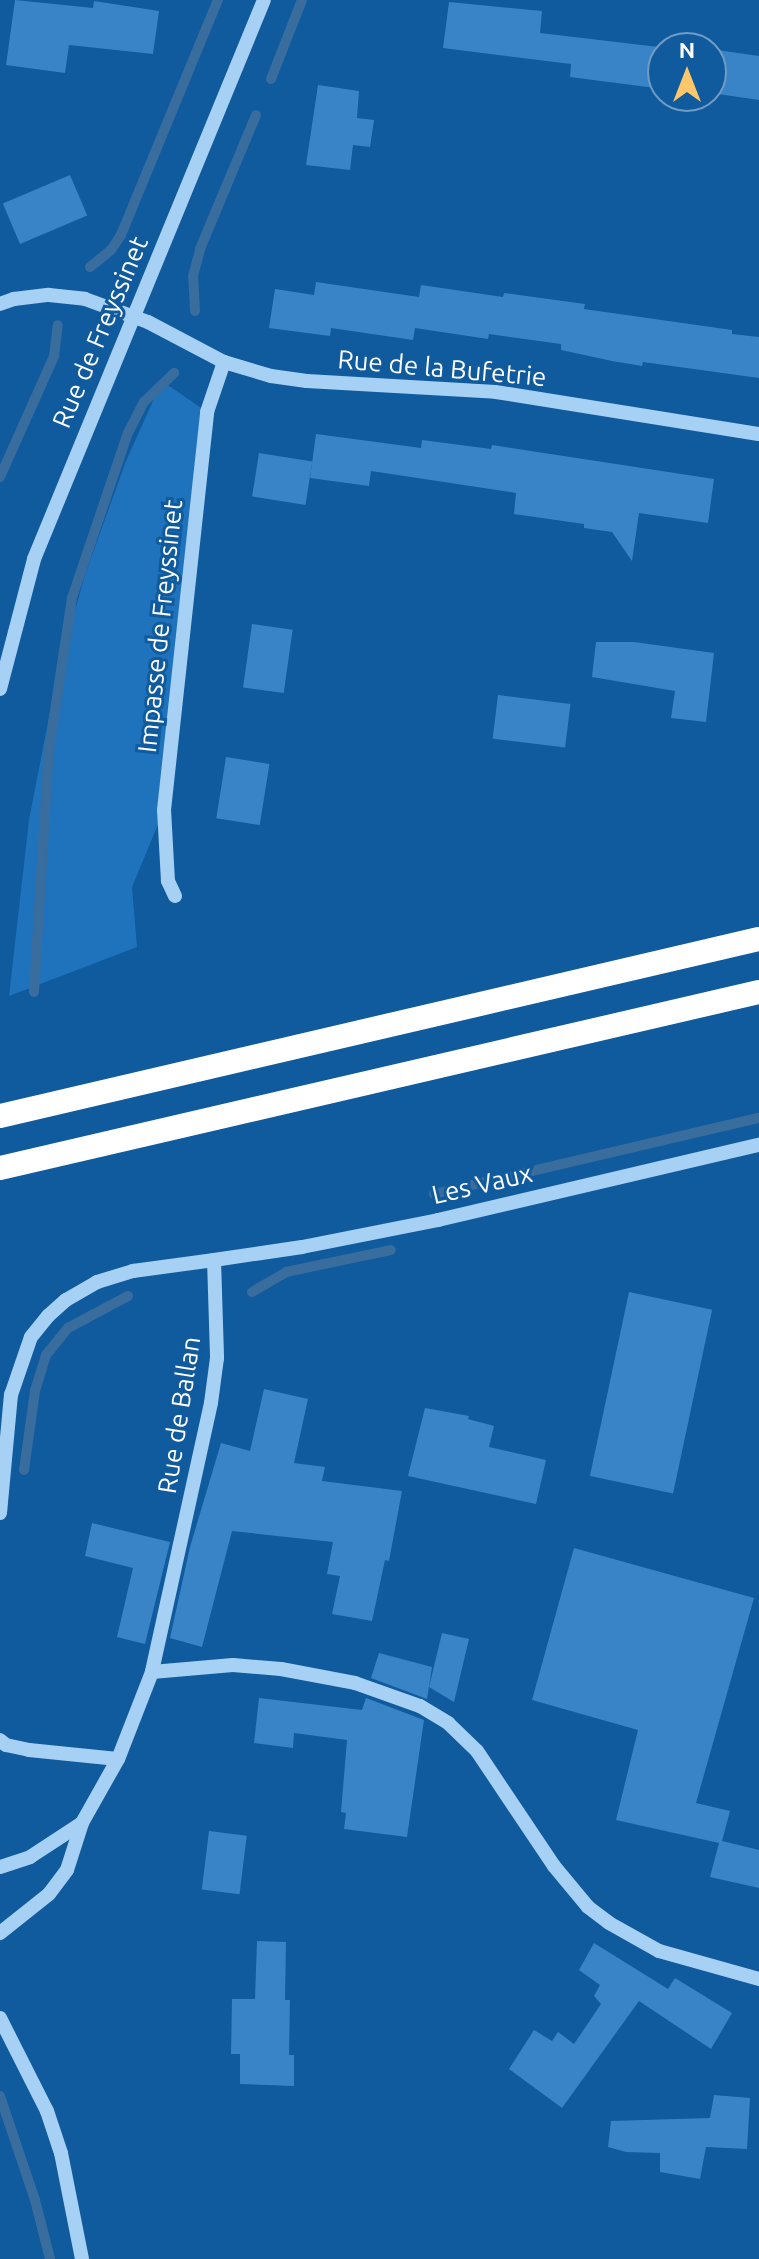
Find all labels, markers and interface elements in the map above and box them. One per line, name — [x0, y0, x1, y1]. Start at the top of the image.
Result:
north arrow — [647, 32, 727, 112]
text: N — [679, 37, 695, 62]
street label: Rue de Freyssinet — [46, 232, 154, 432]
street label: Rue de la Bufetrie — [336, 343, 548, 393]
street label: Impasse de Freyssinet — [131, 498, 189, 754]
street label: Les Vaux — [429, 1157, 535, 1211]
street label: Rue de Ballan — [151, 1334, 207, 1496]

